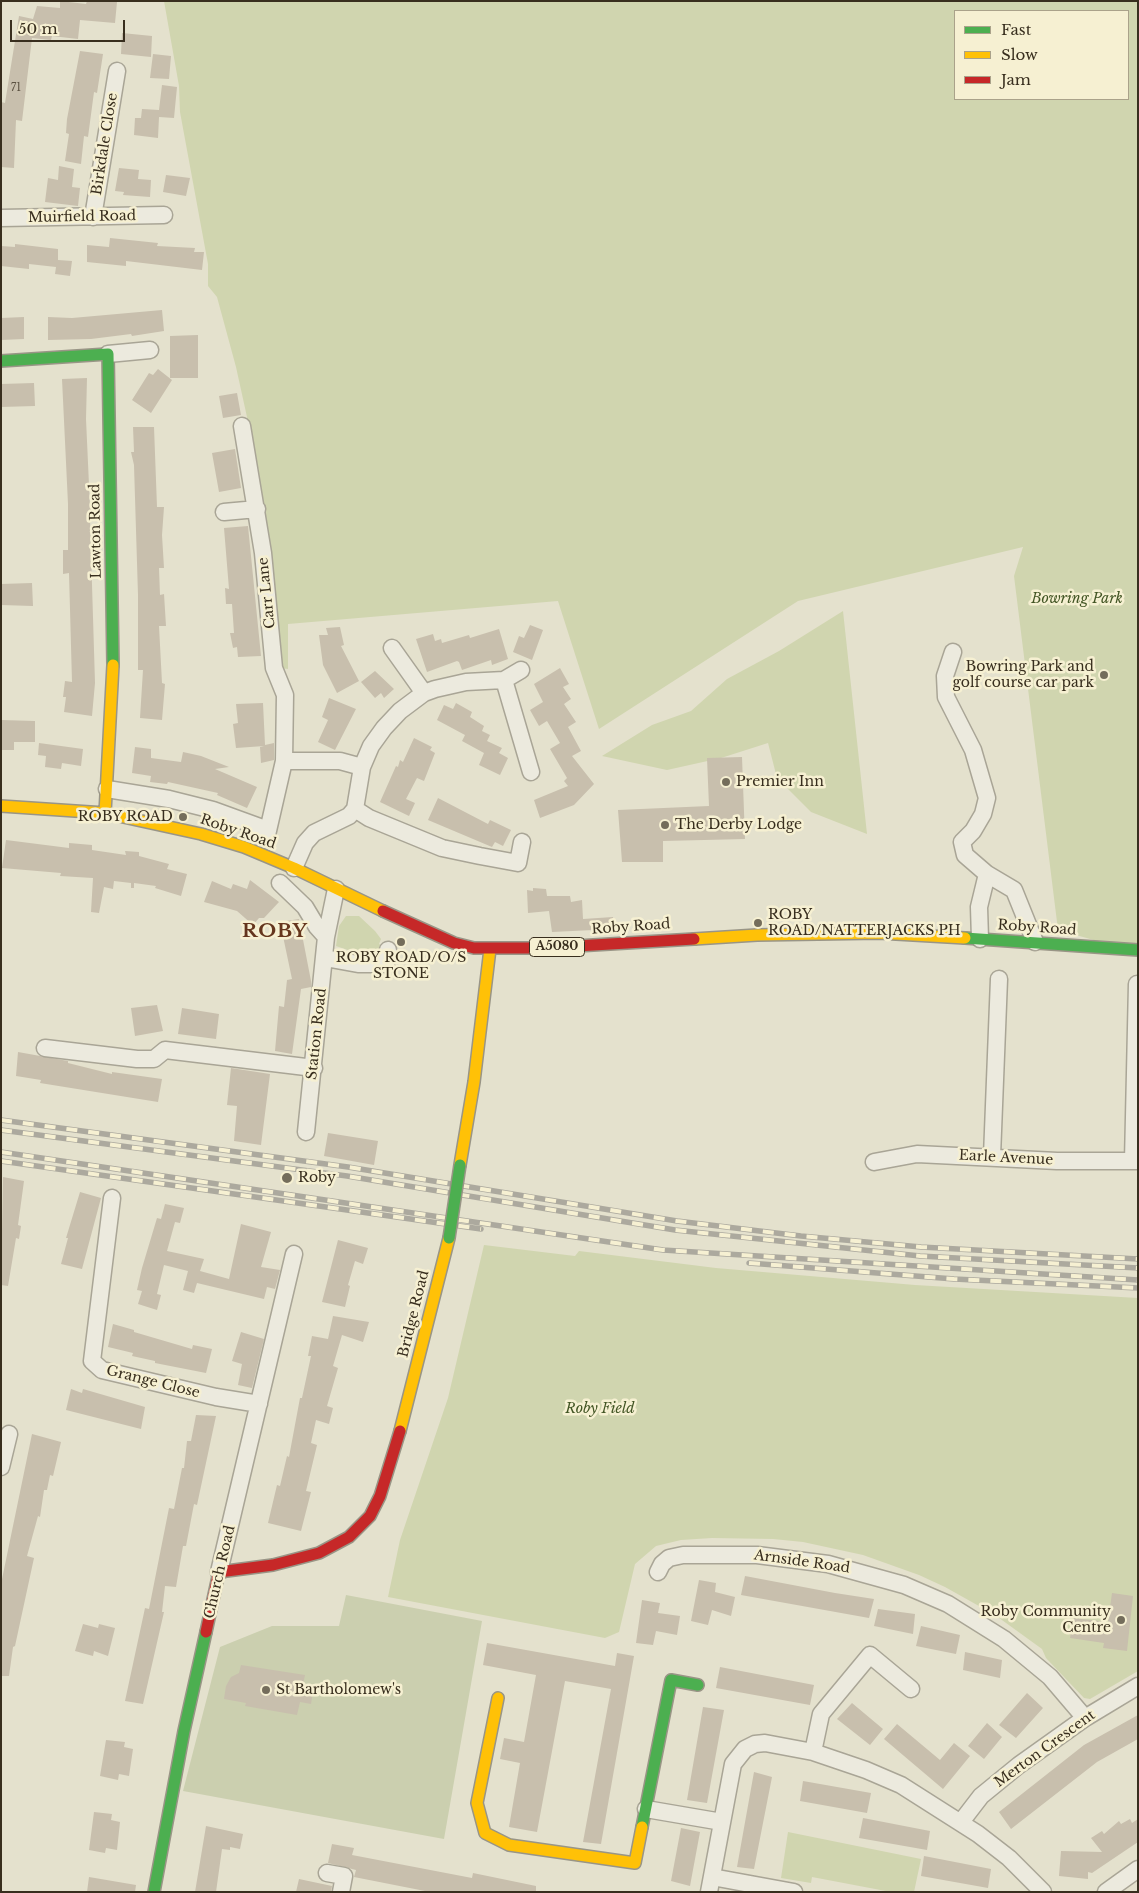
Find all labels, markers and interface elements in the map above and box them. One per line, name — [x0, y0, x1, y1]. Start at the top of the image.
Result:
scale bar — [12, 10, 128, 42]
legend — [954, 10, 1129, 100]
text: 50 m — [18, 19, 58, 38]
text: Fast — [1001, 20, 1031, 39]
text: Slow — [1001, 45, 1038, 64]
text: Jam — [1001, 70, 1031, 89]
house number: 71 — [11, 81, 21, 95]
street label: Birkdale Close — [89, 92, 121, 196]
street label: Muirfield Road — [28, 208, 136, 226]
street label: Lawton Road — [87, 483, 105, 579]
street label: Carr Lane — [255, 556, 279, 630]
park label: Bowring Park — [1031, 591, 1123, 607]
place label: Bowring Park and golf course car park — [953, 659, 1094, 692]
marker: Bowring Park and golf course car park — [1098, 669, 1110, 681]
place label: Premier Inn — [736, 774, 824, 790]
marker: Premier Inn — [720, 776, 732, 788]
place label: ROBY ROAD — [78, 809, 173, 825]
marker: ROBY ROAD — [177, 811, 189, 823]
street label: Roby Road — [198, 811, 278, 853]
place label: The Derby Lodge — [675, 817, 802, 833]
marker: The Derby Lodge — [659, 819, 671, 831]
place label: ROBY ROAD/NATTERJACKS PH — [768, 907, 961, 940]
street label: Roby Road — [591, 916, 671, 938]
marker: ROBY ROAD/NATTERJACKS PH — [752, 917, 764, 929]
street label: Roby Road — [997, 917, 1077, 939]
district label: ROBY — [242, 921, 308, 943]
marker: ROBY ROAD/O/S STONE — [395, 936, 407, 948]
road number: A5080 — [530, 938, 584, 956]
place label: ROBY ROAD/O/S STONE — [336, 950, 466, 982]
street label: Station Road — [304, 987, 330, 1081]
street label: Earle Avenue — [958, 1147, 1054, 1169]
place label: Roby — [298, 1170, 336, 1186]
marker: Roby — [280, 1171, 294, 1185]
street label: Bridge Road — [395, 1269, 433, 1359]
street label: Grange Close — [104, 1362, 202, 1402]
park label: Roby Field — [565, 1401, 635, 1417]
street label: Church Road — [201, 1524, 239, 1620]
street label: Arnside Road — [753, 1547, 851, 1577]
place label: Roby Community Centre — [981, 1604, 1111, 1636]
marker: Roby Community Centre — [1115, 1614, 1127, 1626]
place label: St Bartholomew's — [276, 1682, 401, 1698]
marker: St Bartholomew's — [260, 1684, 272, 1696]
street label: Merton Crescent — [991, 1707, 1099, 1791]

